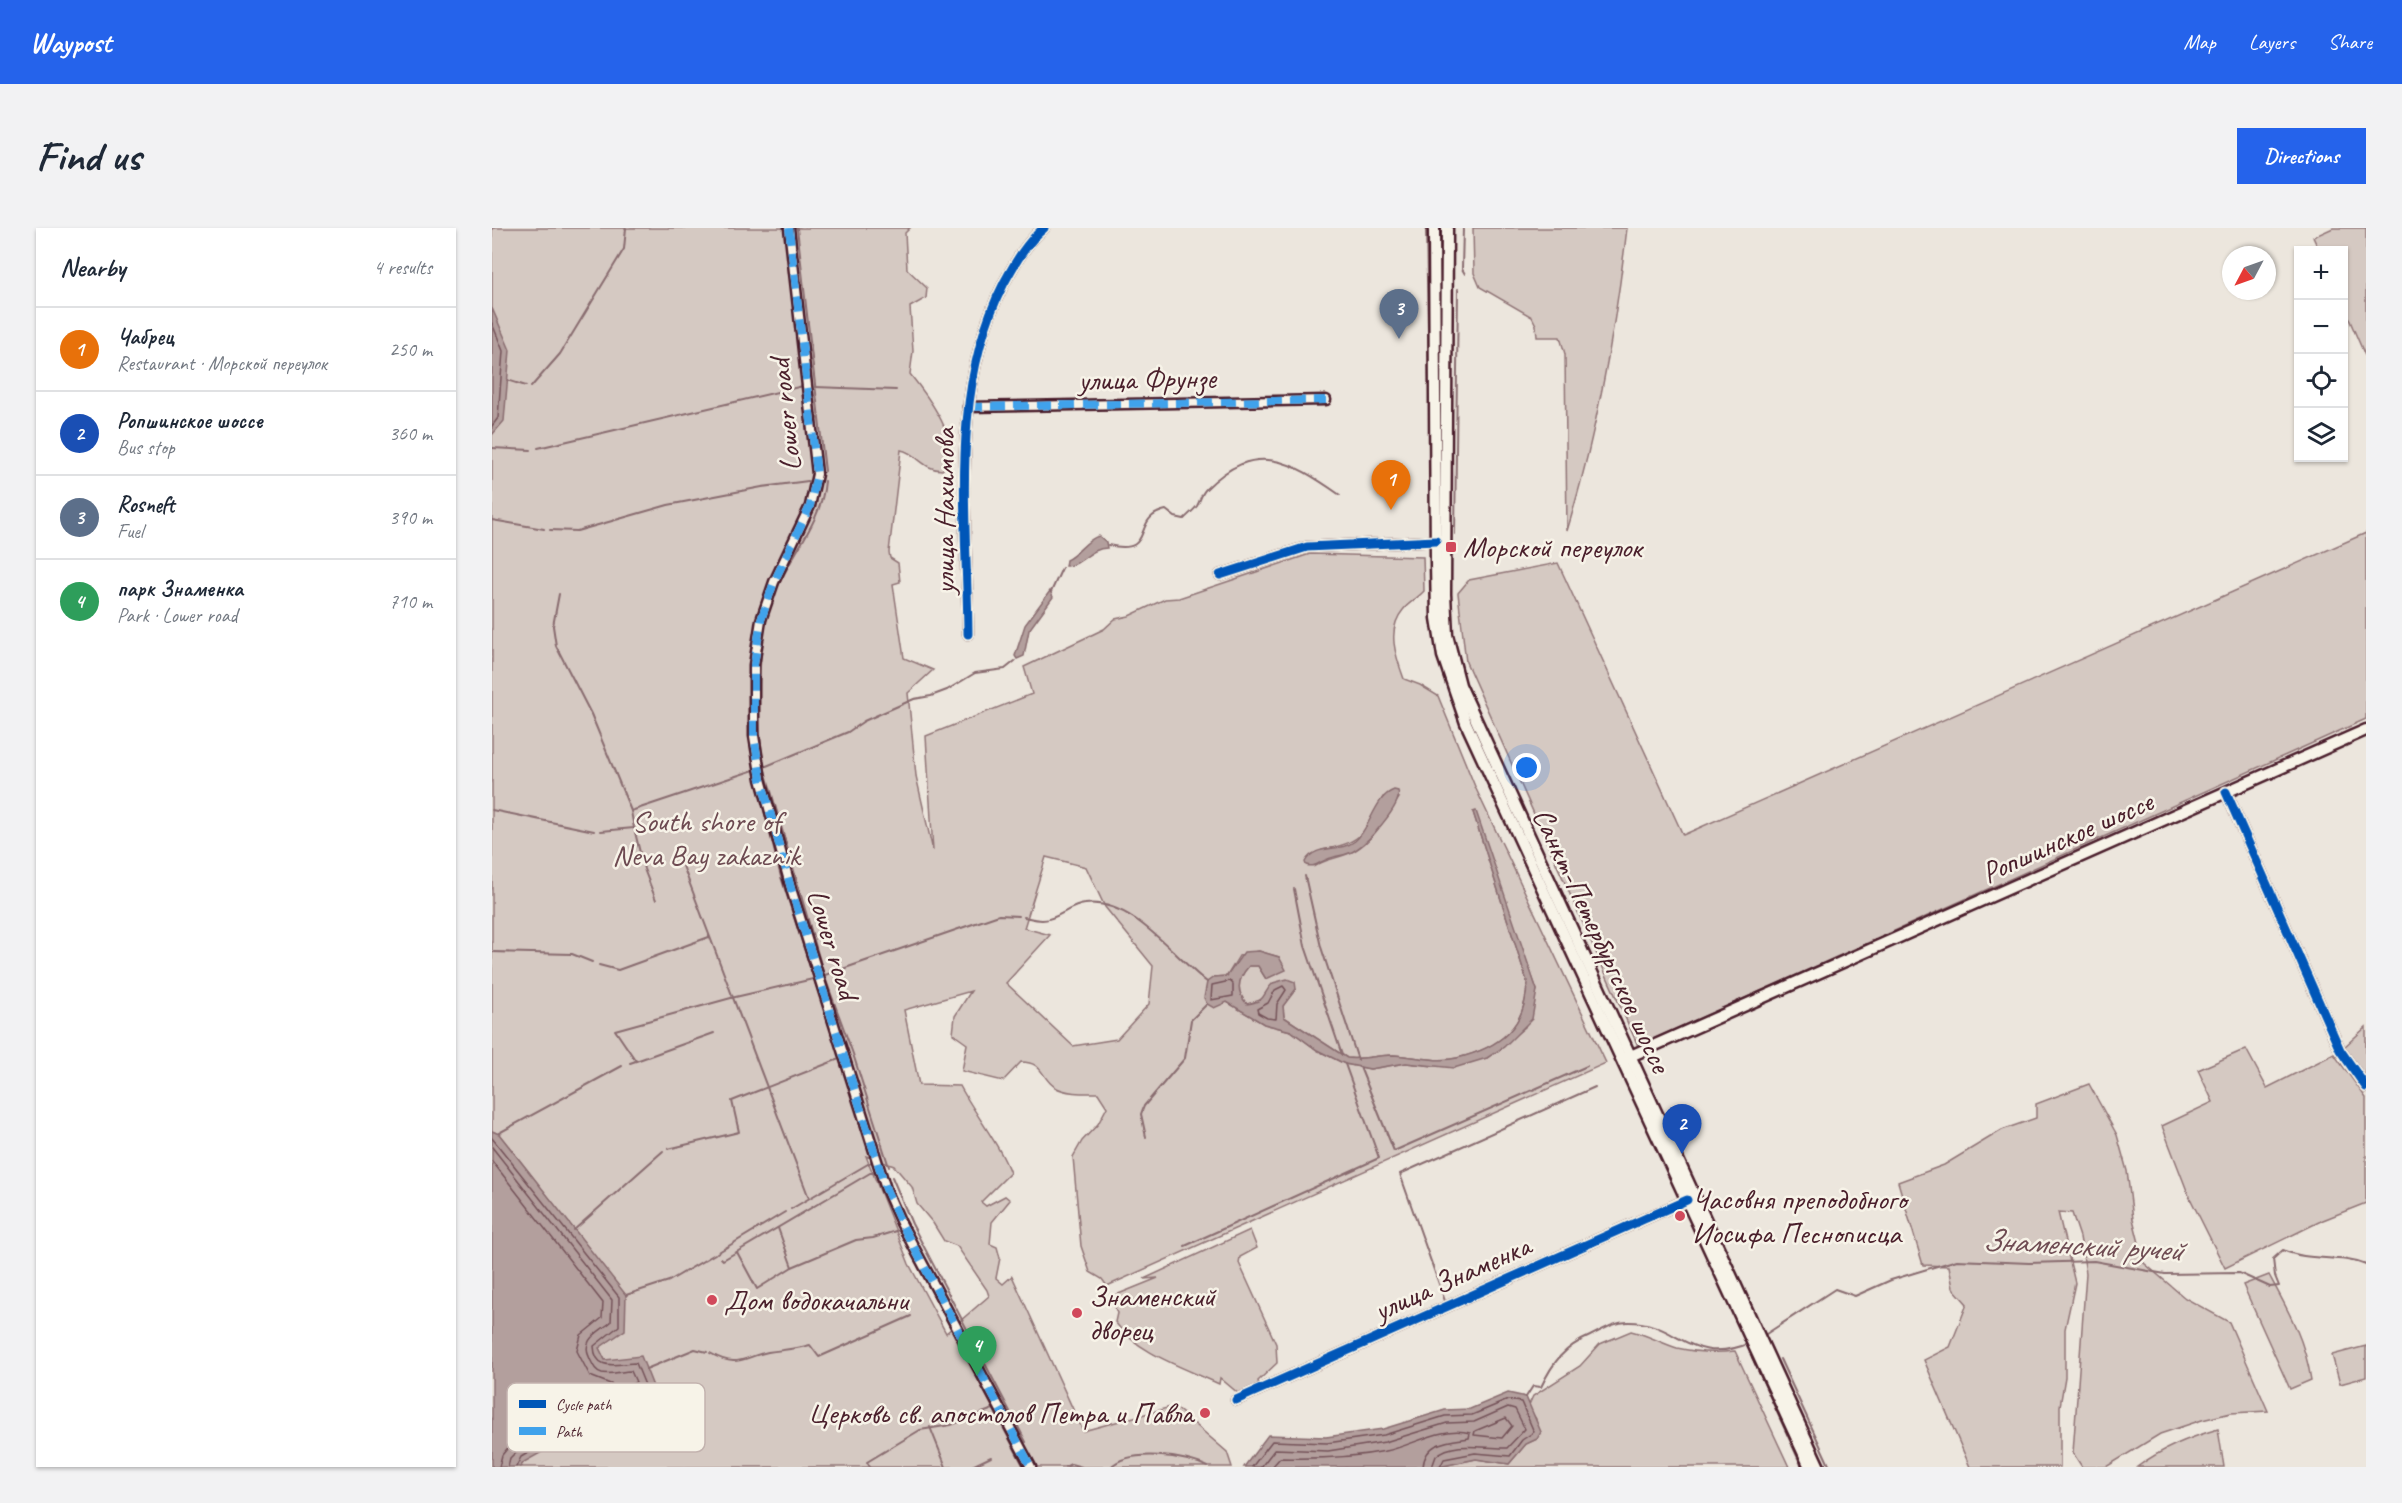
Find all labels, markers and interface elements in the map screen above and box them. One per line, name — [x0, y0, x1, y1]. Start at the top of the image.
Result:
text: Waypost — [30, 25, 111, 60]
text: Map — [2183, 29, 2216, 55]
text: Layers — [2249, 29, 2295, 55]
text: Share — [2328, 29, 2372, 55]
button: Directions — [2237, 128, 2366, 184]
text: Find us — [36, 130, 141, 183]
north arrow — [2222, 246, 2276, 300]
map controls — [2294, 246, 2348, 462]
button: + — [2294, 246, 2348, 300]
text: Nearby — [60, 251, 125, 284]
text: 4 results — [373, 255, 432, 280]
pin: 3 — [1380, 290, 1418, 339]
button: − — [2294, 300, 2348, 354]
text: Чабрец — [117, 323, 174, 351]
text: 1 — [75, 337, 84, 362]
text: 250 m — [389, 337, 432, 362]
text: Restaurant · Морской переулок — [117, 351, 327, 376]
street label: Lower road — [760, 353, 810, 473]
button: locate — [2294, 354, 2348, 408]
street label: улица Фрунзе — [1076, 359, 1218, 399]
text: Ропшинское шоссе — [117, 407, 263, 435]
button: layers — [2294, 408, 2348, 462]
text: 2 — [75, 421, 84, 446]
text: 360 m — [389, 421, 432, 446]
street label: улица Нахимова — [925, 426, 963, 596]
text: Bus stop — [117, 435, 175, 460]
pin: 1 — [1372, 460, 1410, 510]
text: Rosneft — [117, 491, 175, 519]
text: 3 — [75, 505, 84, 530]
text: 390 m — [389, 505, 432, 530]
text: Fuel — [117, 519, 143, 544]
place label: Морской переулок — [1463, 528, 1644, 566]
marker: Морской переулок — [1444, 540, 1458, 554]
text: парк Знаменка — [117, 575, 243, 603]
text: 4 — [75, 589, 84, 614]
text: 710 m — [389, 589, 432, 614]
text: Park · Lower road — [117, 603, 237, 628]
your location — [1512, 753, 1541, 782]
street label: Ропшинское шоссе — [1975, 781, 2161, 892]
park label: South shore of Neva Bay zakaznik — [612, 802, 802, 874]
street label: Санкт-Петербургское шоссе — [1524, 802, 1681, 1080]
street label: Lower road — [798, 885, 869, 1007]
pin: 2 — [1662, 1104, 1702, 1154]
place label: Часовня преподобного Иосифа Песнописца — [1692, 1180, 1910, 1252]
marker: Часовня преподобного Иосифа Песнописца — [1673, 1209, 1687, 1223]
water label: Знаменский ручей — [1981, 1219, 2190, 1271]
street label: улица Знаменка — [1366, 1225, 1539, 1330]
place label: Знаменский дворец — [1089, 1277, 1217, 1349]
place label: Дом водокачальни — [724, 1281, 910, 1319]
marker: Дом водокачальни — [705, 1293, 719, 1307]
marker: Знаменский дворец — [1070, 1306, 1084, 1320]
pin: 4 — [958, 1326, 996, 1376]
legend — [507, 1383, 705, 1452]
place label: Церковь св. апостолов Петра и Павла — [808, 1394, 1196, 1432]
text: Cycle path — [556, 1395, 612, 1415]
marker: Церковь св. апостолов Петра и Павла — [1198, 1406, 1212, 1420]
text: Path — [556, 1422, 583, 1442]

